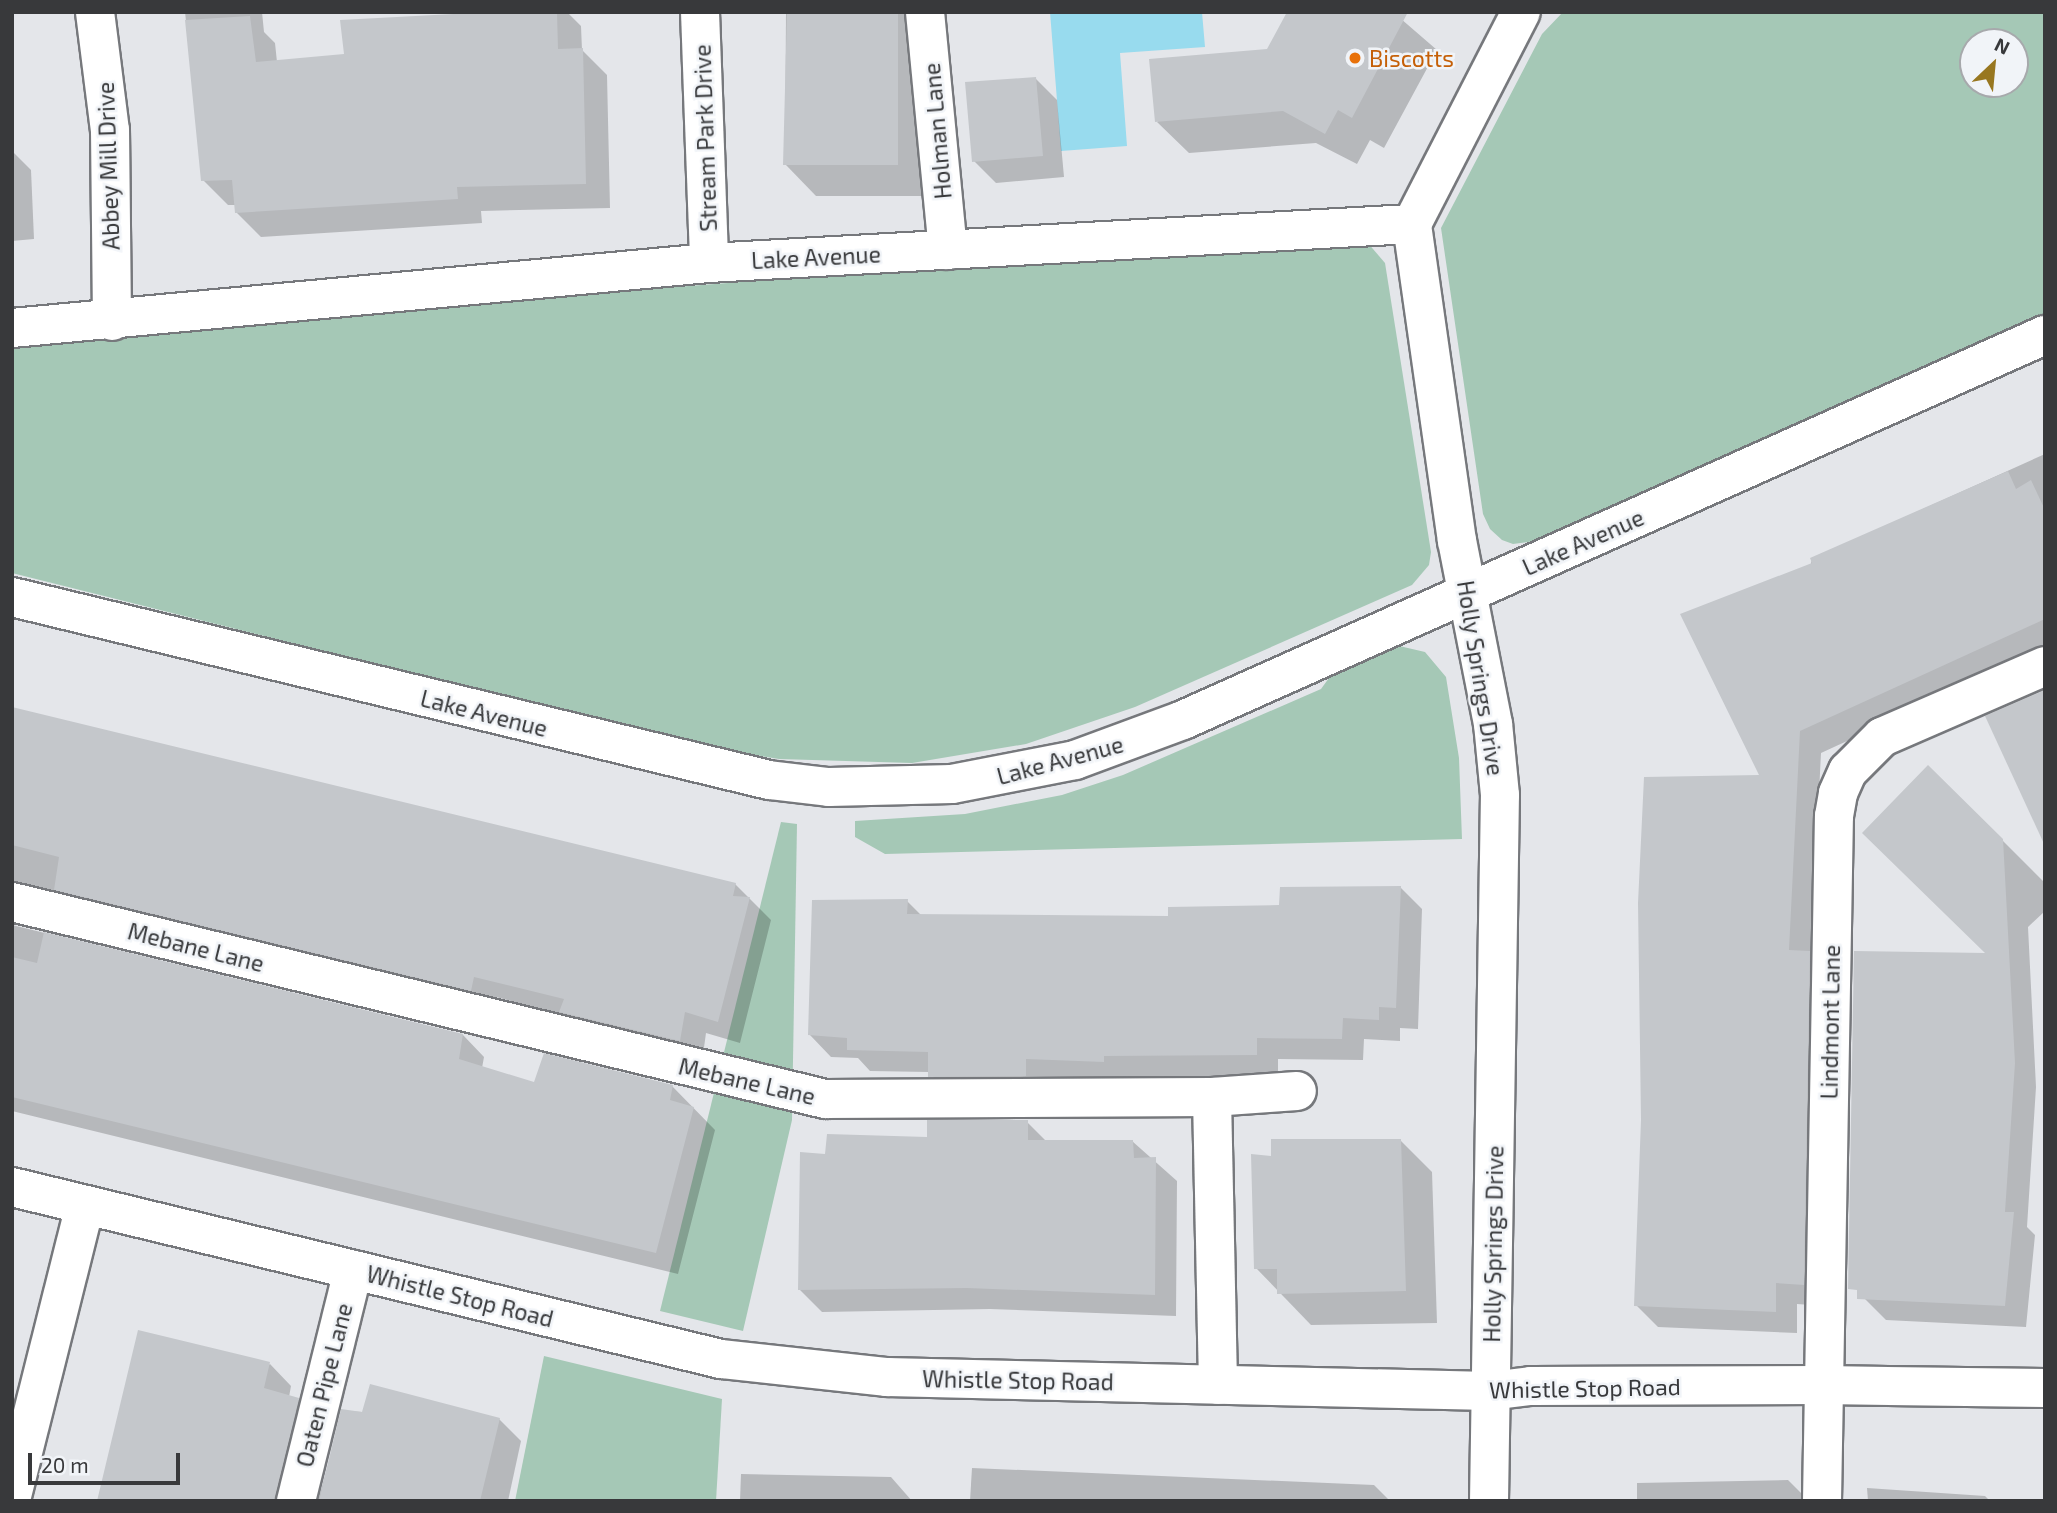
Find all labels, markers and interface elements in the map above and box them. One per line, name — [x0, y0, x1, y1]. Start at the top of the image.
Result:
north arrow — [1959, 28, 2029, 98]
text: N — [1991, 32, 2014, 59]
street label: Stream Park Drive — [688, 44, 722, 232]
place label: Biscotts — [1369, 44, 1454, 72]
marker: Biscotts — [1347, 50, 1363, 66]
street label: Holman Lane — [917, 62, 957, 200]
street label: Abbey Mill Drive — [91, 81, 125, 251]
street label: Lake Avenue — [750, 240, 882, 274]
street label: Lake Avenue — [1518, 503, 1648, 581]
street label: Holly Springs Drive — [1452, 578, 1510, 778]
street label: Lake Avenue — [417, 684, 551, 742]
street label: Lake Avenue — [993, 730, 1127, 790]
street label: Mebane Lane — [125, 917, 267, 977]
street label: Lindmont Lane — [1815, 944, 1845, 1100]
street label: Mebane Lane — [676, 1052, 818, 1110]
street label: Holly Springs Drive — [1477, 1145, 1509, 1343]
street label: Whistle Stop Road — [364, 1259, 556, 1333]
street label: Oaten Pipe Lane — [290, 1300, 358, 1470]
street label: Whistle Stop Road — [922, 1365, 1114, 1395]
street label: Whistle Stop Road — [1489, 1373, 1681, 1403]
scale bar — [32, 1440, 184, 1484]
text: 20 m — [41, 1452, 89, 1477]

